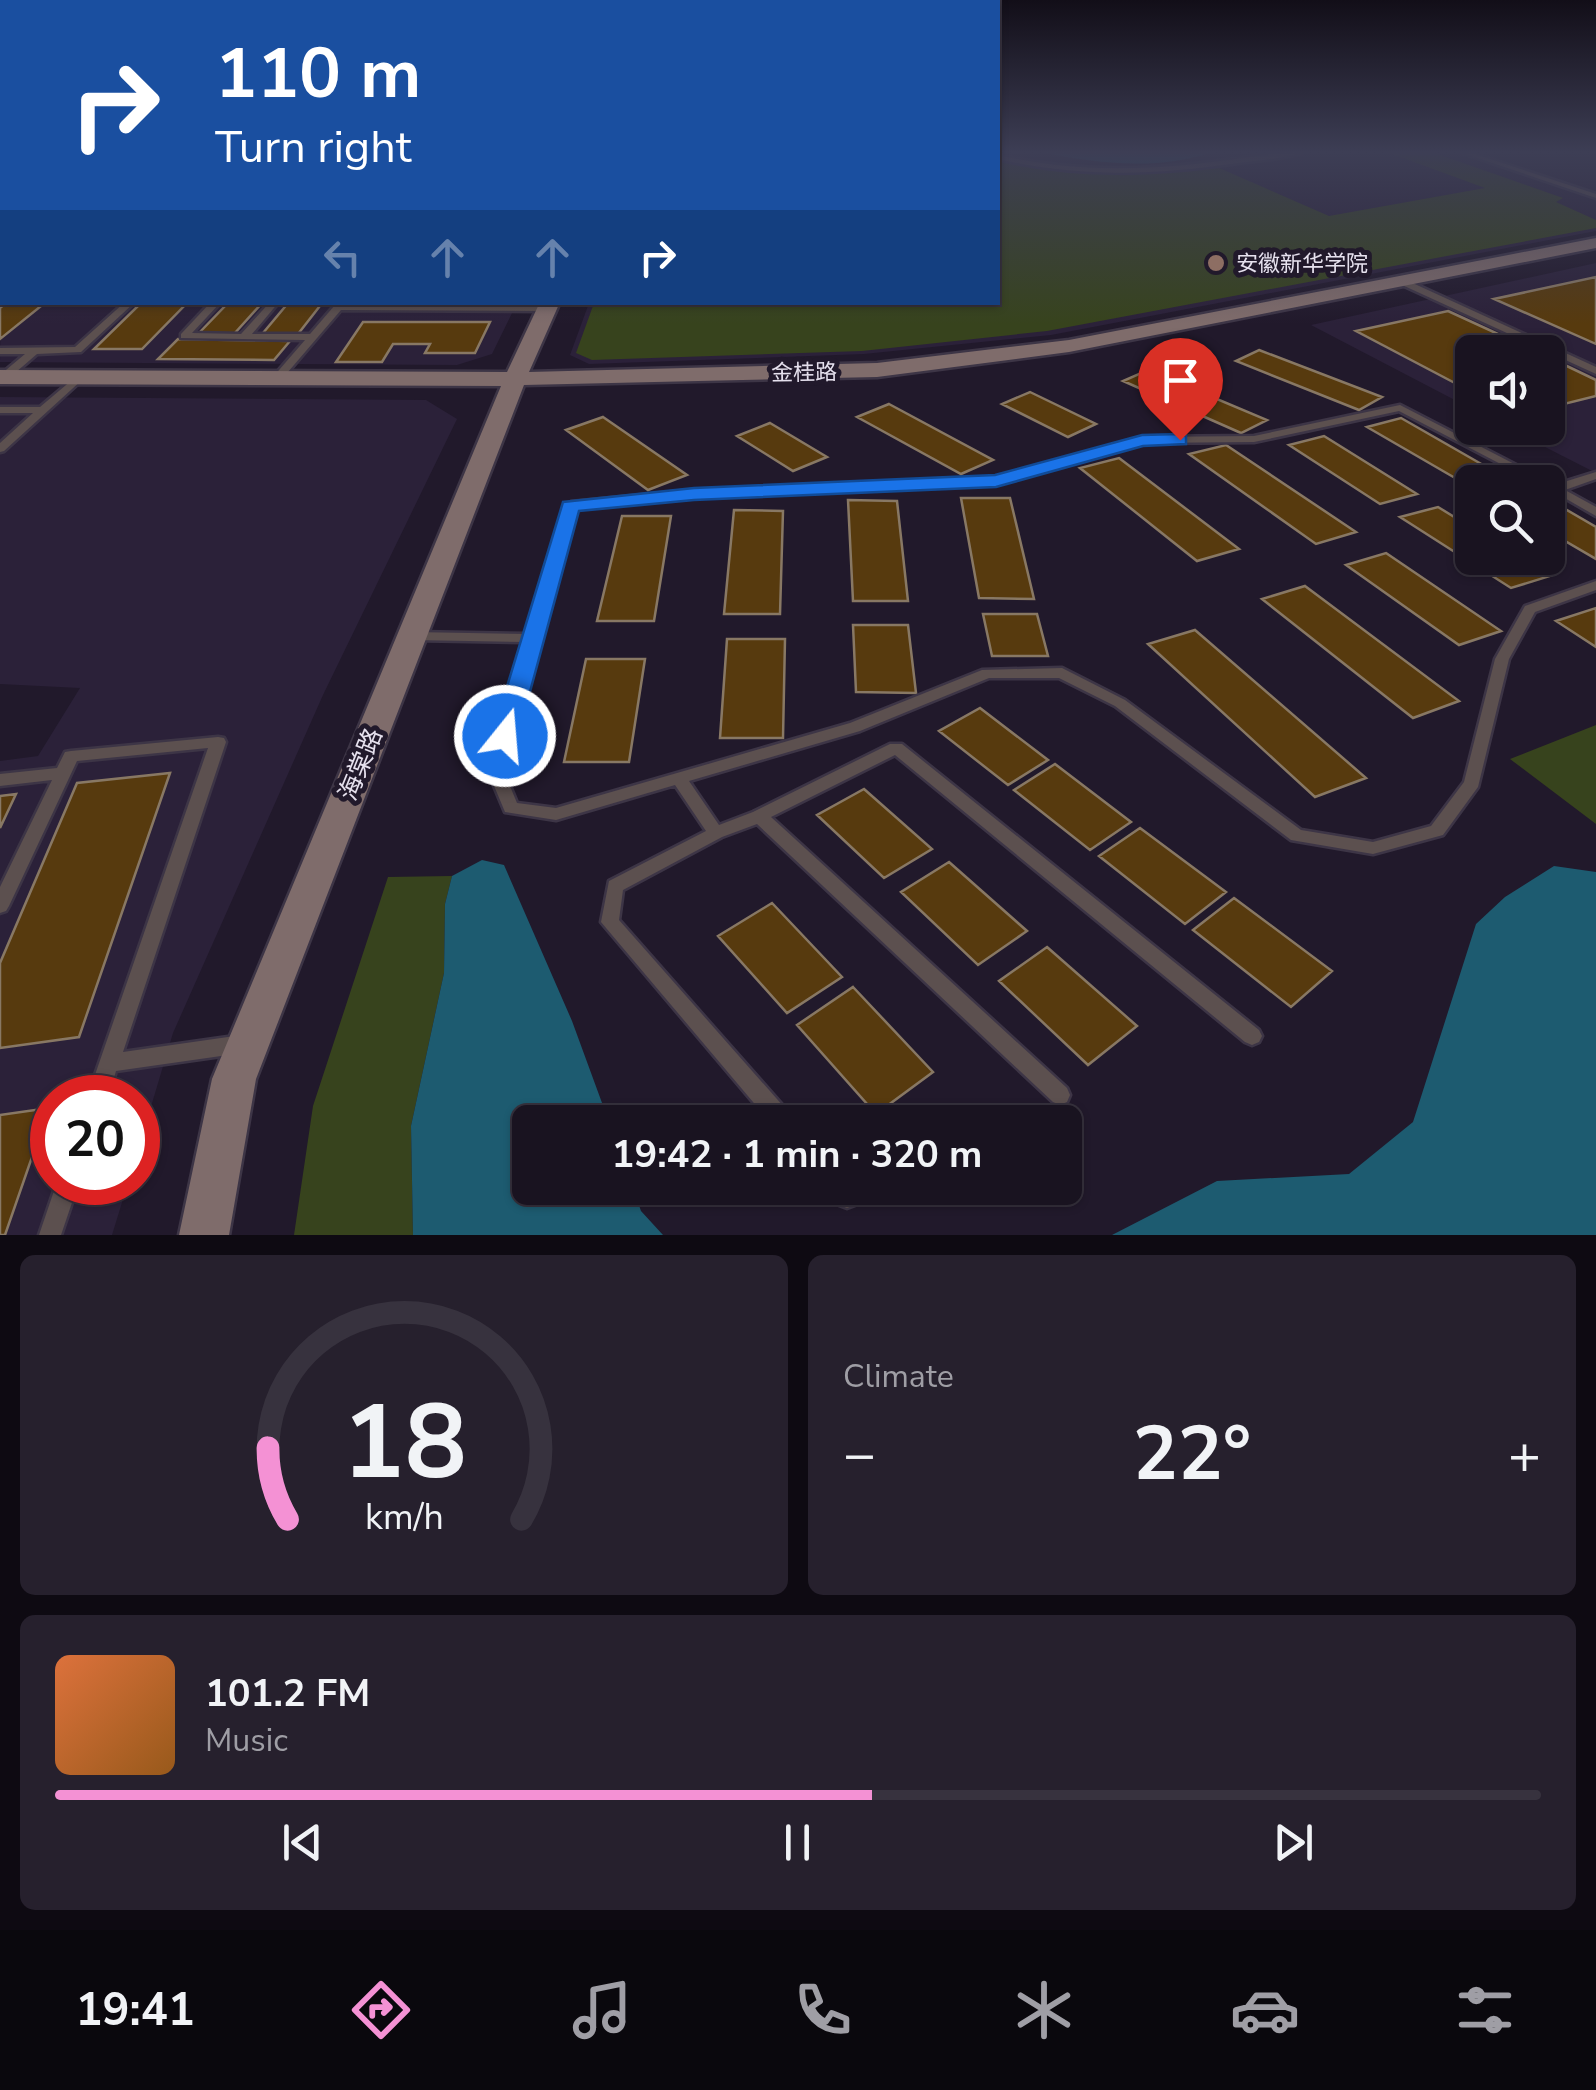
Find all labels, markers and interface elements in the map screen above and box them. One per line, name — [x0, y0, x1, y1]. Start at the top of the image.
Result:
text: 110 m — [215, 26, 421, 122]
icon: right — [50, 40, 180, 170]
text: Turn right — [215, 117, 412, 178]
icon: left — [315, 230, 370, 285]
icon: ahead — [420, 230, 475, 285]
icon: ahead — [525, 230, 580, 285]
icon: right — [630, 230, 685, 285]
place label: 安徽新华学院 — [1236, 249, 1368, 279]
marker: 安徽新华学院 — [1205, 252, 1227, 274]
map controls — [1455, 335, 1565, 575]
button: sound — [1455, 335, 1565, 445]
pin — [1138, 338, 1223, 441]
icon: arrive — [1153, 353, 1208, 408]
street label: 金桂路 — [771, 357, 837, 389]
button: search — [1455, 465, 1565, 575]
position arrow — [453, 684, 557, 788]
street label: 海棠路 — [331, 723, 391, 806]
speed limit sign: 20 — [30, 1075, 160, 1205]
text: 19:42 · 1 min · 320 m — [612, 1129, 982, 1180]
text: Climate — [843, 1355, 954, 1398]
text: 18 — [342, 1372, 466, 1514]
text: 22° — [1133, 1403, 1251, 1505]
text: − — [843, 1417, 876, 1492]
text: + — [1508, 1417, 1541, 1492]
text: km/h — [365, 1493, 443, 1542]
text: 101.2 FM — [205, 1668, 370, 1719]
text: Music — [205, 1719, 288, 1762]
icon: previous — [275, 1815, 330, 1870]
icon: pause — [770, 1815, 825, 1870]
icon: next — [1266, 1815, 1321, 1870]
icon: directions — [346, 1975, 416, 2045]
icon: music — [567, 1975, 637, 2045]
icon: phone — [788, 1975, 858, 2045]
icon: climate — [1009, 1975, 1079, 2045]
icon: car — [1230, 1975, 1300, 2045]
icon: filters — [1450, 1975, 1520, 2045]
text: 19:41 — [75, 1980, 195, 2041]

